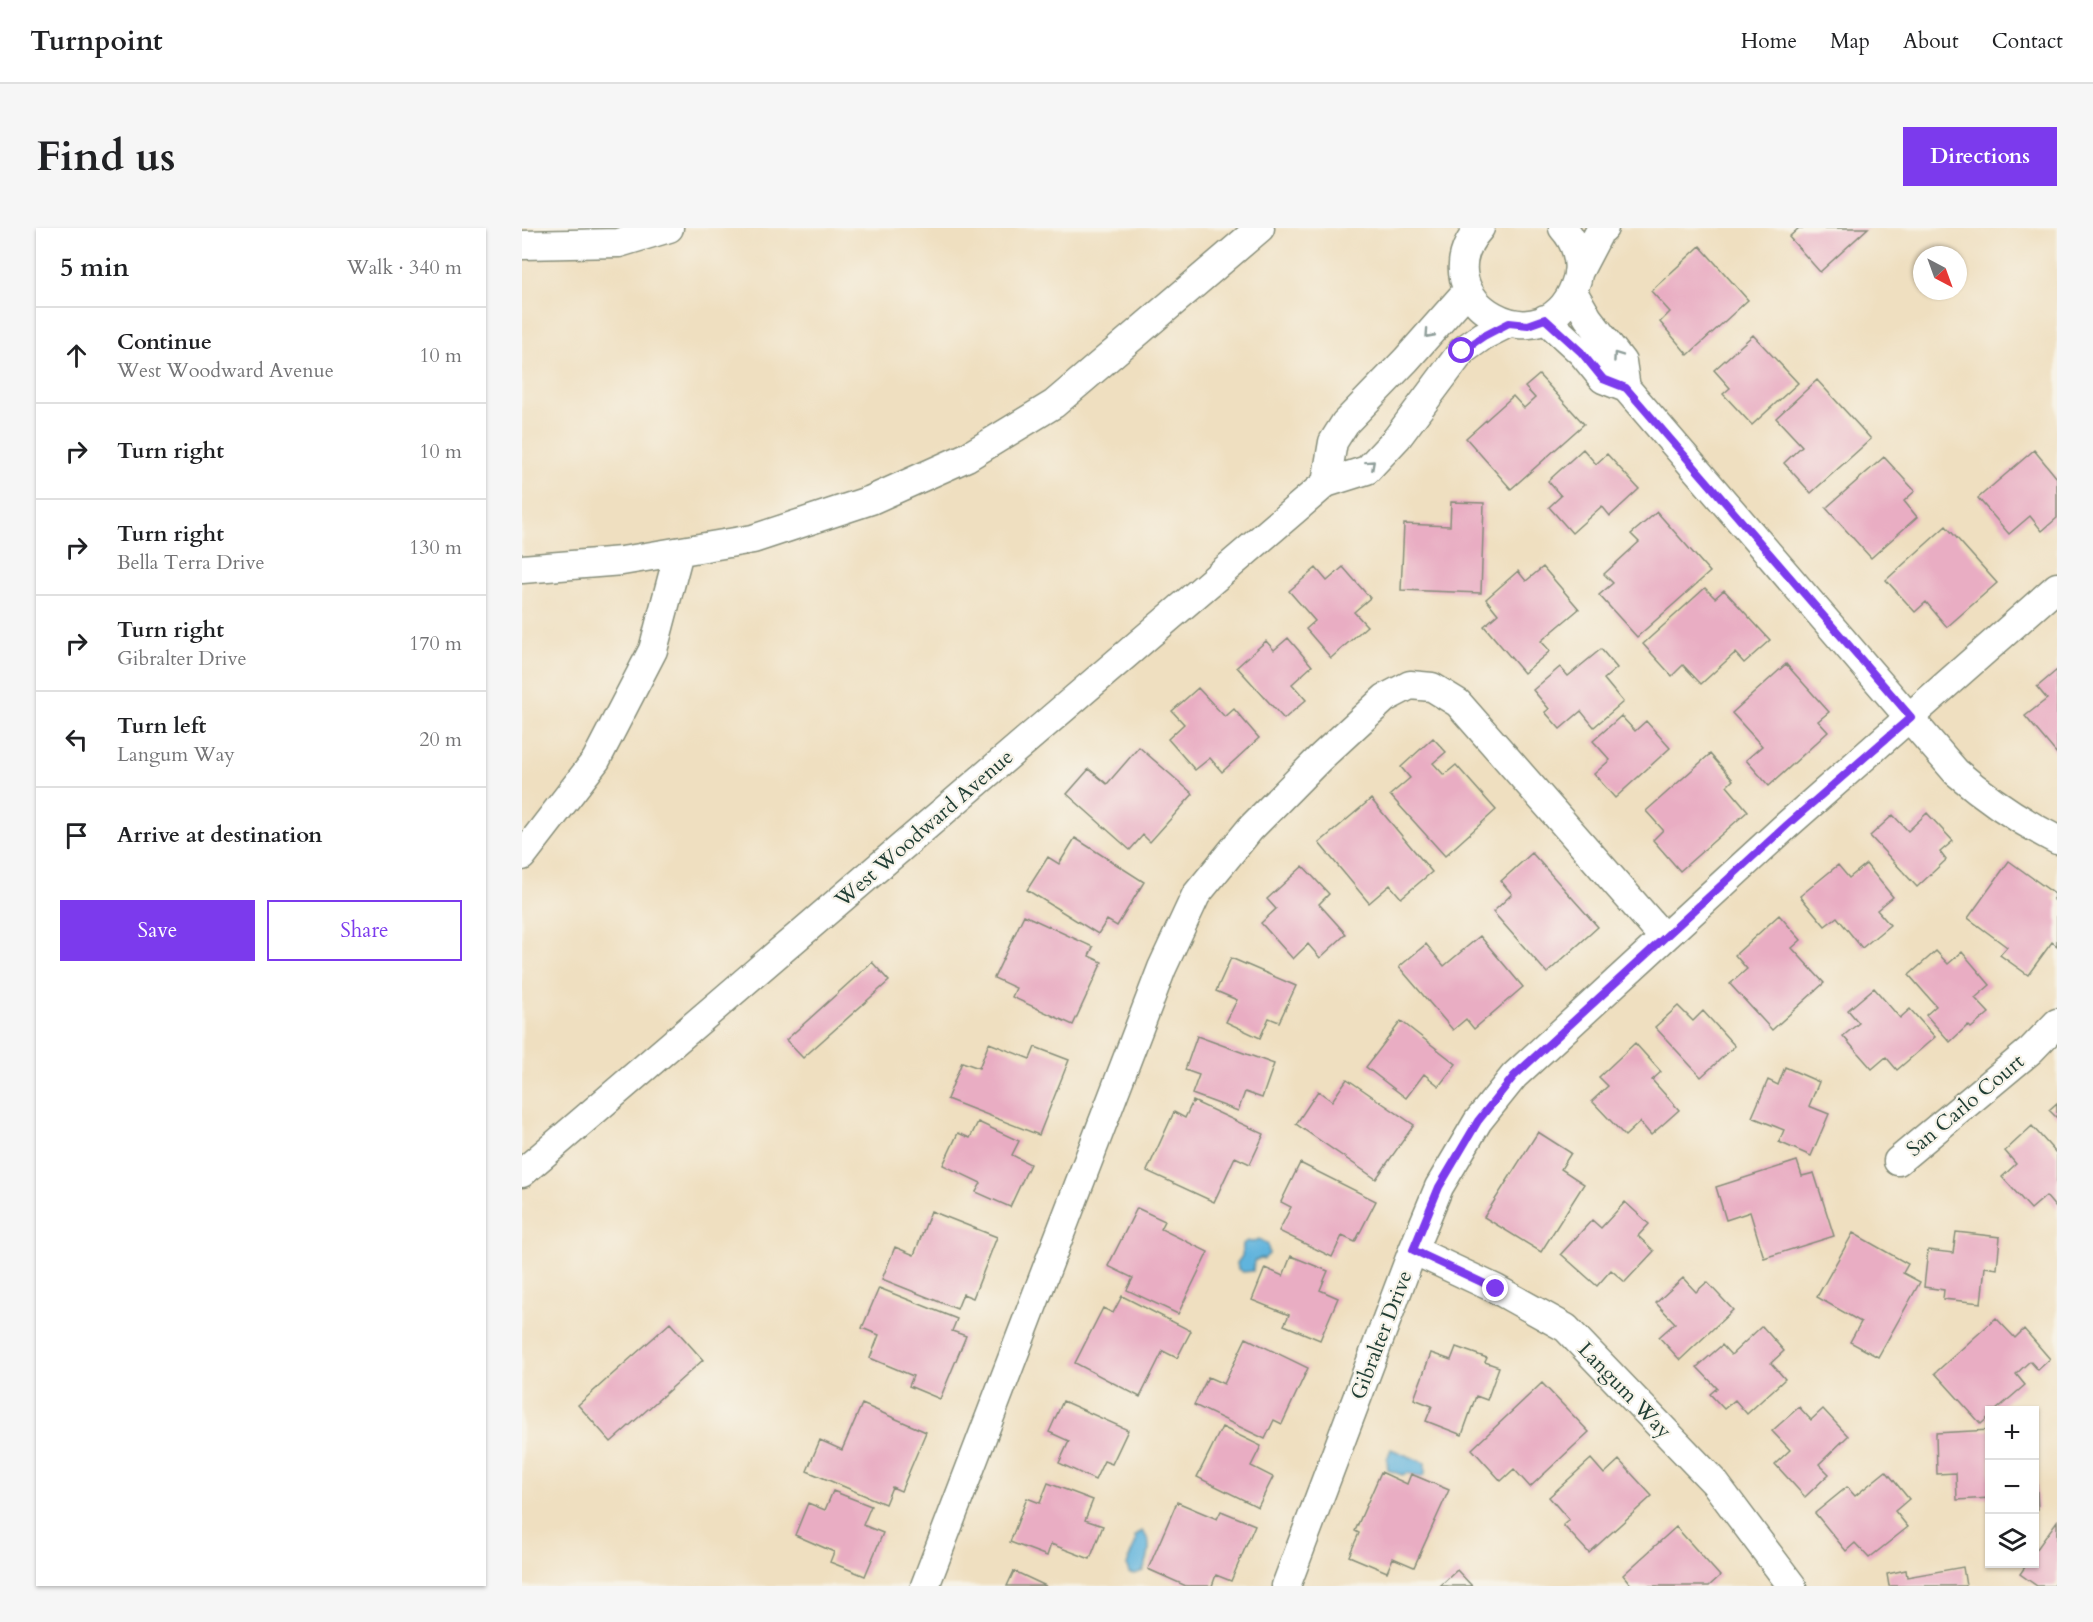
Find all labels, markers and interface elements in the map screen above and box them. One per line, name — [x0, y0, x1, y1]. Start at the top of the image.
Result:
text: Turnpoint — [30, 22, 163, 60]
text: Home — [1741, 27, 1797, 56]
text: Map — [1830, 27, 1870, 56]
text: About — [1903, 27, 1959, 56]
text: Contact — [1992, 27, 2063, 56]
button: Directions — [1903, 127, 2057, 186]
text: Find us — [36, 128, 176, 185]
north arrow — [1913, 246, 1967, 300]
text: 5 min — [60, 250, 129, 285]
text: Walk · 340 m — [347, 254, 462, 281]
text: Continue — [117, 327, 212, 357]
one-way arrow — [1425, 327, 1436, 338]
route start — [1448, 337, 1474, 363]
icon: ahead — [60, 339, 93, 372]
text: 10 m — [419, 342, 462, 369]
one-way arrow — [1613, 352, 1624, 363]
text: West Woodward Avenue — [117, 357, 334, 384]
icon: right — [60, 435, 93, 468]
text: Turn right — [117, 436, 224, 466]
text: 10 m — [419, 438, 462, 465]
one-way arrow — [1365, 460, 1375, 471]
text: Turn right — [117, 519, 224, 549]
icon: right — [60, 531, 93, 564]
text: 130 m — [409, 534, 462, 561]
text: Bella Terra Drive — [117, 549, 265, 576]
text: Turn right — [117, 615, 224, 645]
icon: right — [60, 627, 93, 660]
text: 170 m — [409, 630, 462, 657]
text: Gibralter Drive — [117, 645, 247, 672]
text: Turn left — [117, 711, 206, 741]
icon: left — [60, 723, 93, 756]
text: 20 m — [419, 726, 462, 753]
text: Langum Way — [117, 741, 235, 768]
street label: West Woodward Avenue — [828, 743, 1020, 915]
icon: arrive — [60, 819, 93, 852]
text: Arrive at destination — [117, 820, 322, 850]
button: Save — [60, 900, 255, 961]
button: Share — [267, 900, 462, 961]
street label: San Carlo Court — [1900, 1047, 2031, 1163]
street label: Gibralter Drive — [1344, 1266, 1419, 1404]
route end — [1482, 1275, 1508, 1301]
street label: Langum Way — [1571, 1336, 1678, 1445]
map controls — [1985, 1406, 2039, 1568]
button: + — [1985, 1406, 2039, 1460]
button: − — [1985, 1460, 2039, 1514]
button: layers — [1985, 1514, 2039, 1568]

